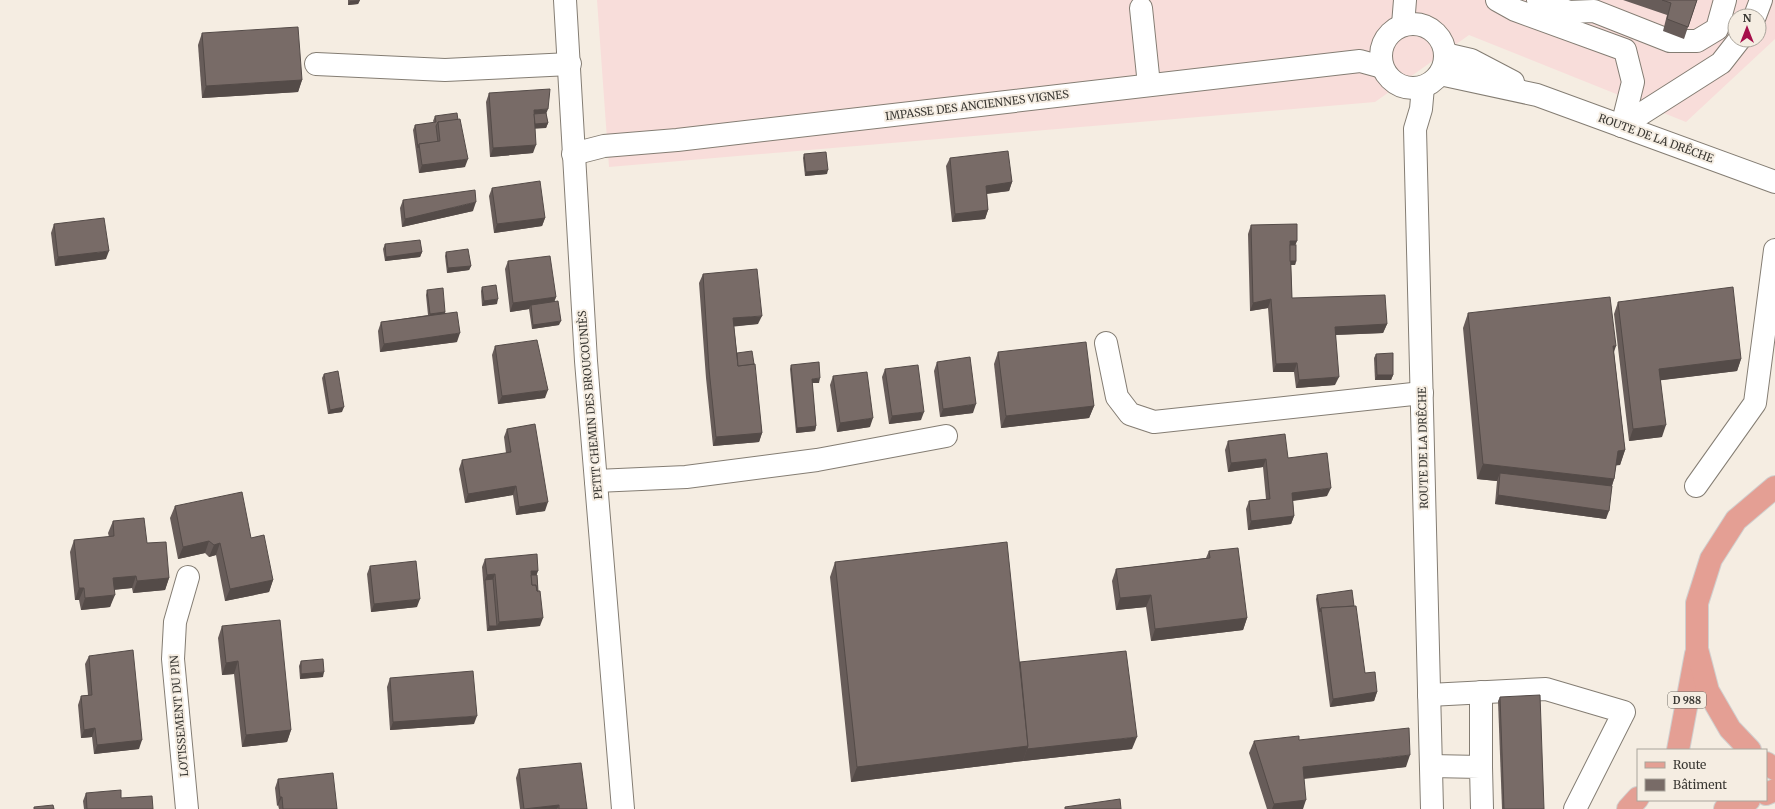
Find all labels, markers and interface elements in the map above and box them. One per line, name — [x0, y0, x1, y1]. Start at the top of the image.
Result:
north arrow — [1727, 8, 1767, 48]
text: N — [1743, 11, 1752, 25]
street label: IMPASSE DES ANCIENNES VIGNES — [884, 87, 1070, 123]
street label: ROUTE DE LA DRÊCHE — [1596, 111, 1716, 165]
street label: PETIT CHEMIN DES BROUCOUNIÈS — [575, 309, 605, 500]
street label: ROUTE DE LA DRÊCHE — [1415, 387, 1431, 509]
street label: LOTISSEMENT DU PIN — [167, 654, 191, 777]
road number: D 988 — [1668, 692, 1706, 708]
legend — [1637, 749, 1767, 801]
text: Route — [1673, 757, 1706, 772]
text: Bâtiment — [1673, 777, 1727, 792]

